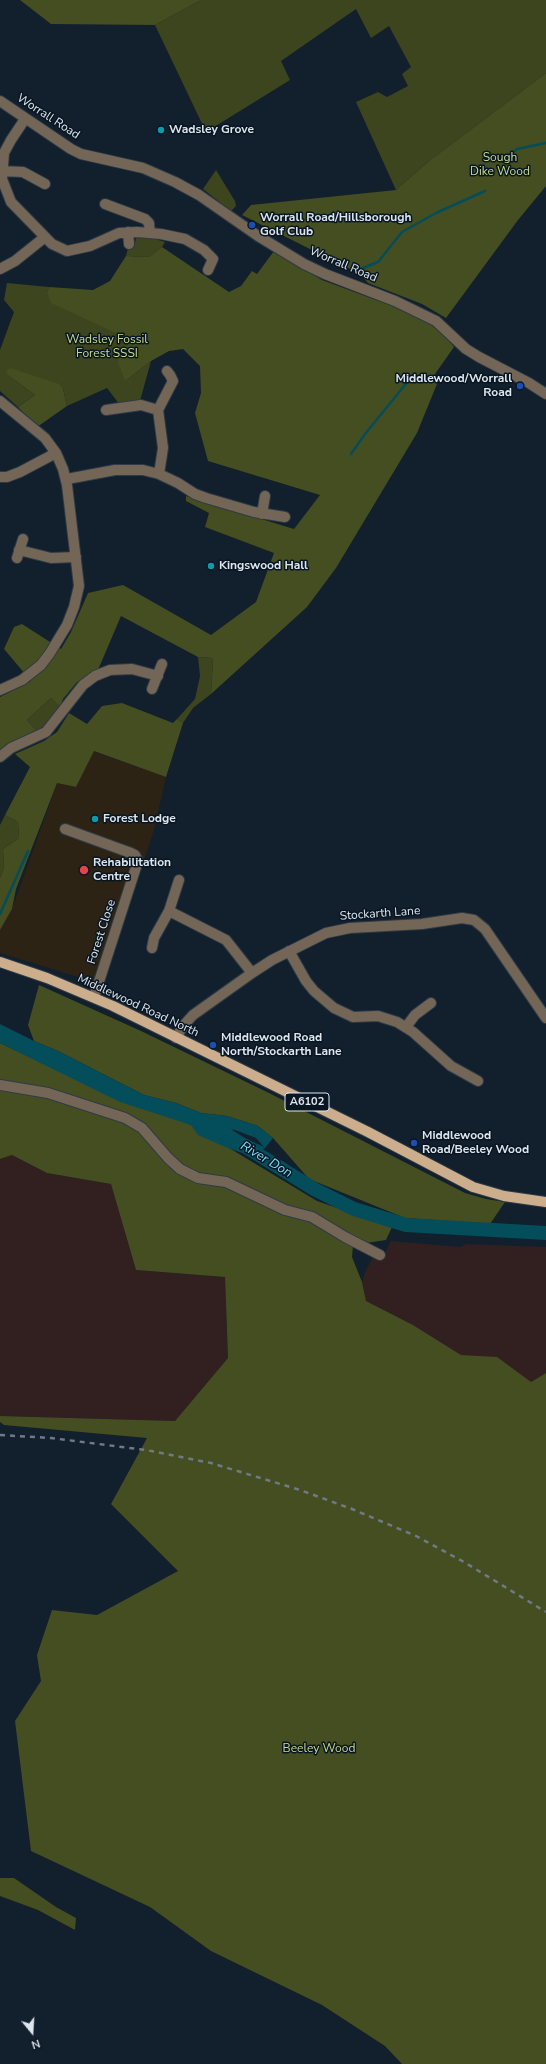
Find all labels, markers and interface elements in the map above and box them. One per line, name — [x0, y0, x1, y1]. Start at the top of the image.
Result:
street label: Worrall Road — [14, 91, 82, 143]
place label: Wadsley Grove — [169, 123, 254, 137]
marker: Wadsley Grove — [156, 125, 166, 135]
park label: Sough Dike Wood — [470, 151, 530, 179]
place label: Worrall Road/Hillsborough Golf Club — [260, 211, 411, 239]
marker: Worrall Road/Hillsborough Golf Club — [247, 220, 257, 230]
street label: Worrall Road — [307, 244, 379, 286]
park label: Wadsley Fossil Forest SSSI — [66, 333, 148, 361]
place label: Middlewood/Worrall Road — [395, 372, 512, 400]
marker: Middlewood/Worrall Road — [515, 381, 525, 391]
place label: Kingswood Hall — [219, 559, 308, 573]
marker: Kingswood Hall — [206, 561, 216, 571]
place label: Forest Lodge — [103, 812, 176, 826]
marker: Forest Lodge — [90, 814, 100, 824]
place label: Rehabilitation Centre — [93, 856, 171, 884]
marker: Rehabilitation Centre — [78, 864, 90, 876]
street label: Forest Close — [85, 898, 119, 966]
street label: Stockarth Lane — [339, 904, 421, 924]
street label: Middlewood Road North — [75, 971, 201, 1041]
place label: Middlewood Road North/Stockarth Lane — [221, 1031, 342, 1059]
marker: Middlewood Road North/Stockarth Lane — [208, 1040, 218, 1050]
road number: A6102 — [285, 1093, 329, 1111]
place label: Middlewood Road/Beeley Wood — [422, 1129, 529, 1157]
marker: Middlewood Road/Beeley Wood — [409, 1138, 419, 1148]
water label: River Don — [237, 1139, 295, 1181]
park label: Beeley Wood — [283, 1742, 355, 1756]
north arrow — [12, 2012, 52, 2052]
text: N — [30, 2035, 42, 2052]

